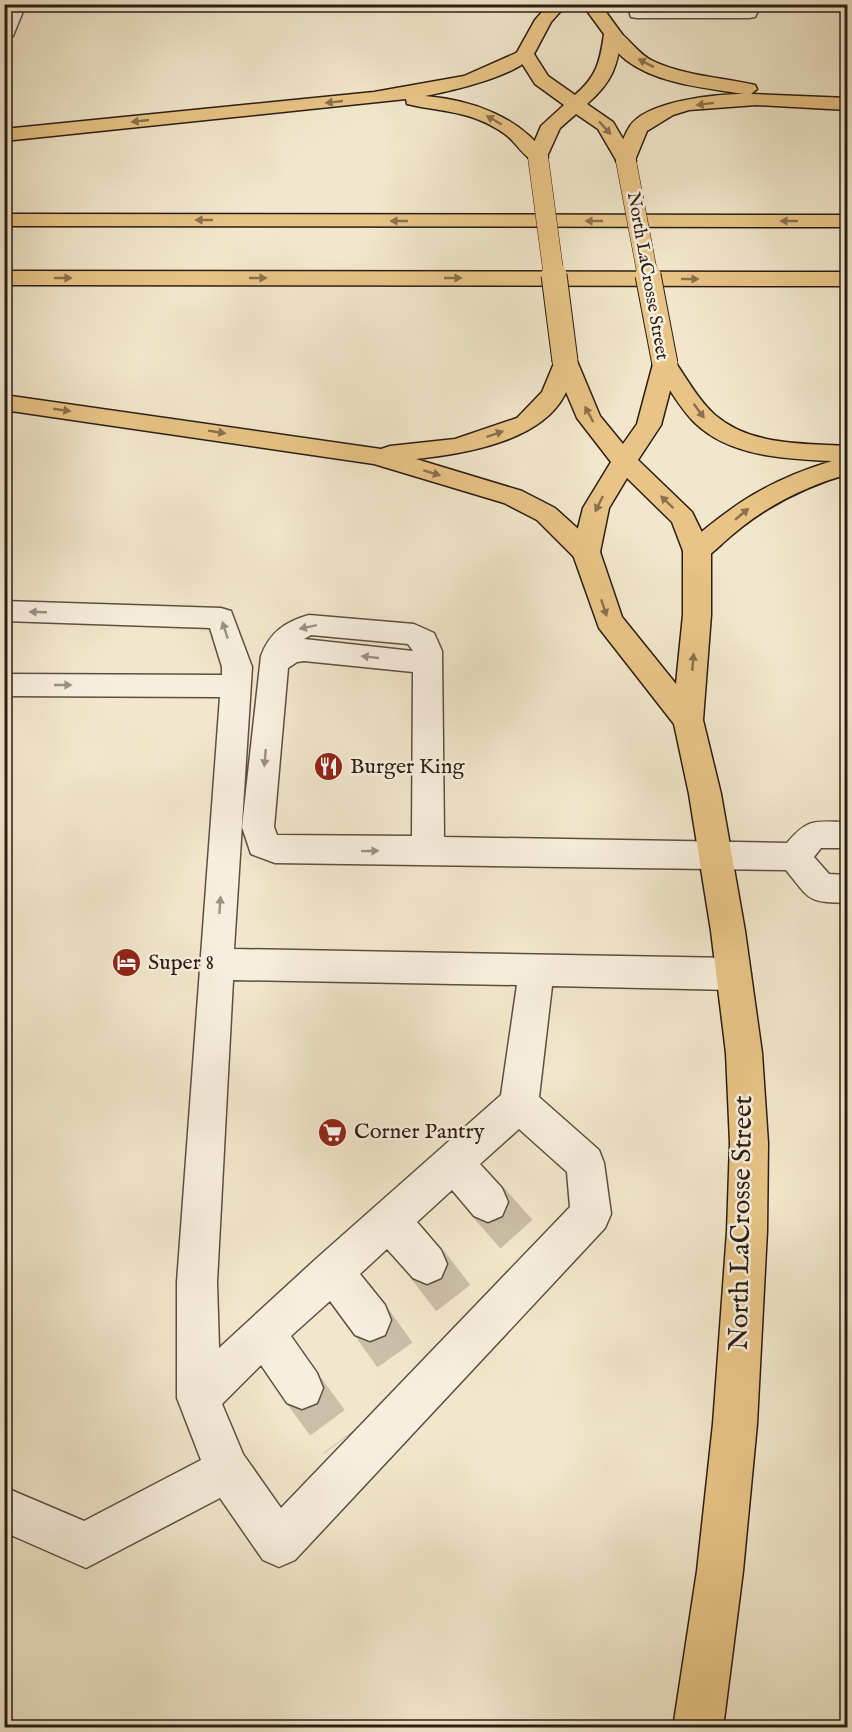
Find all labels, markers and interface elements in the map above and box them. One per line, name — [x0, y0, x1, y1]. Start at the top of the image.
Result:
one-way arrow — [638, 59, 655, 68]
one-way arrow — [325, 97, 344, 107]
one-way arrow — [696, 99, 715, 109]
one-way arrow — [485, 115, 502, 125]
one-way arrow — [131, 116, 150, 126]
one-way arrow — [598, 121, 612, 136]
street label: North LaCrosse Street — [621, 190, 673, 362]
one-way arrow — [195, 215, 214, 225]
one-way arrow — [390, 216, 409, 226]
one-way arrow — [585, 216, 604, 226]
one-way arrow — [780, 216, 799, 226]
one-way arrow — [53, 273, 72, 283]
one-way arrow — [248, 273, 267, 283]
one-way arrow — [443, 273, 462, 283]
one-way arrow — [680, 274, 699, 284]
one-way arrow — [693, 403, 705, 418]
one-way arrow — [53, 405, 72, 415]
one-way arrow — [584, 405, 594, 422]
one-way arrow — [208, 427, 227, 436]
one-way arrow — [486, 428, 504, 438]
one-way arrow — [423, 469, 441, 478]
one-way arrow — [595, 495, 605, 513]
one-way arrow — [659, 495, 674, 509]
one-way arrow — [734, 508, 749, 520]
one-way arrow — [600, 599, 610, 617]
one-way arrow — [29, 607, 48, 616]
one-way arrow — [219, 621, 229, 639]
one-way arrow — [298, 623, 317, 632]
one-way arrow — [360, 652, 379, 662]
one-way arrow — [688, 652, 697, 671]
one-way arrow — [53, 680, 72, 690]
one-way arrow — [260, 749, 270, 768]
restaurant icon: Burger King — [313, 751, 345, 783]
place label: Burger King — [350, 753, 465, 781]
one-way arrow — [361, 846, 380, 855]
one-way arrow — [216, 896, 225, 915]
hotel icon: Super 8 — [111, 947, 143, 979]
place label: Super 8 — [148, 949, 214, 977]
street label: North LaCrosse Street — [723, 1095, 761, 1351]
supermarket icon: Corner Pantry — [317, 1116, 349, 1148]
place label: Corner Pantry — [354, 1118, 485, 1146]

